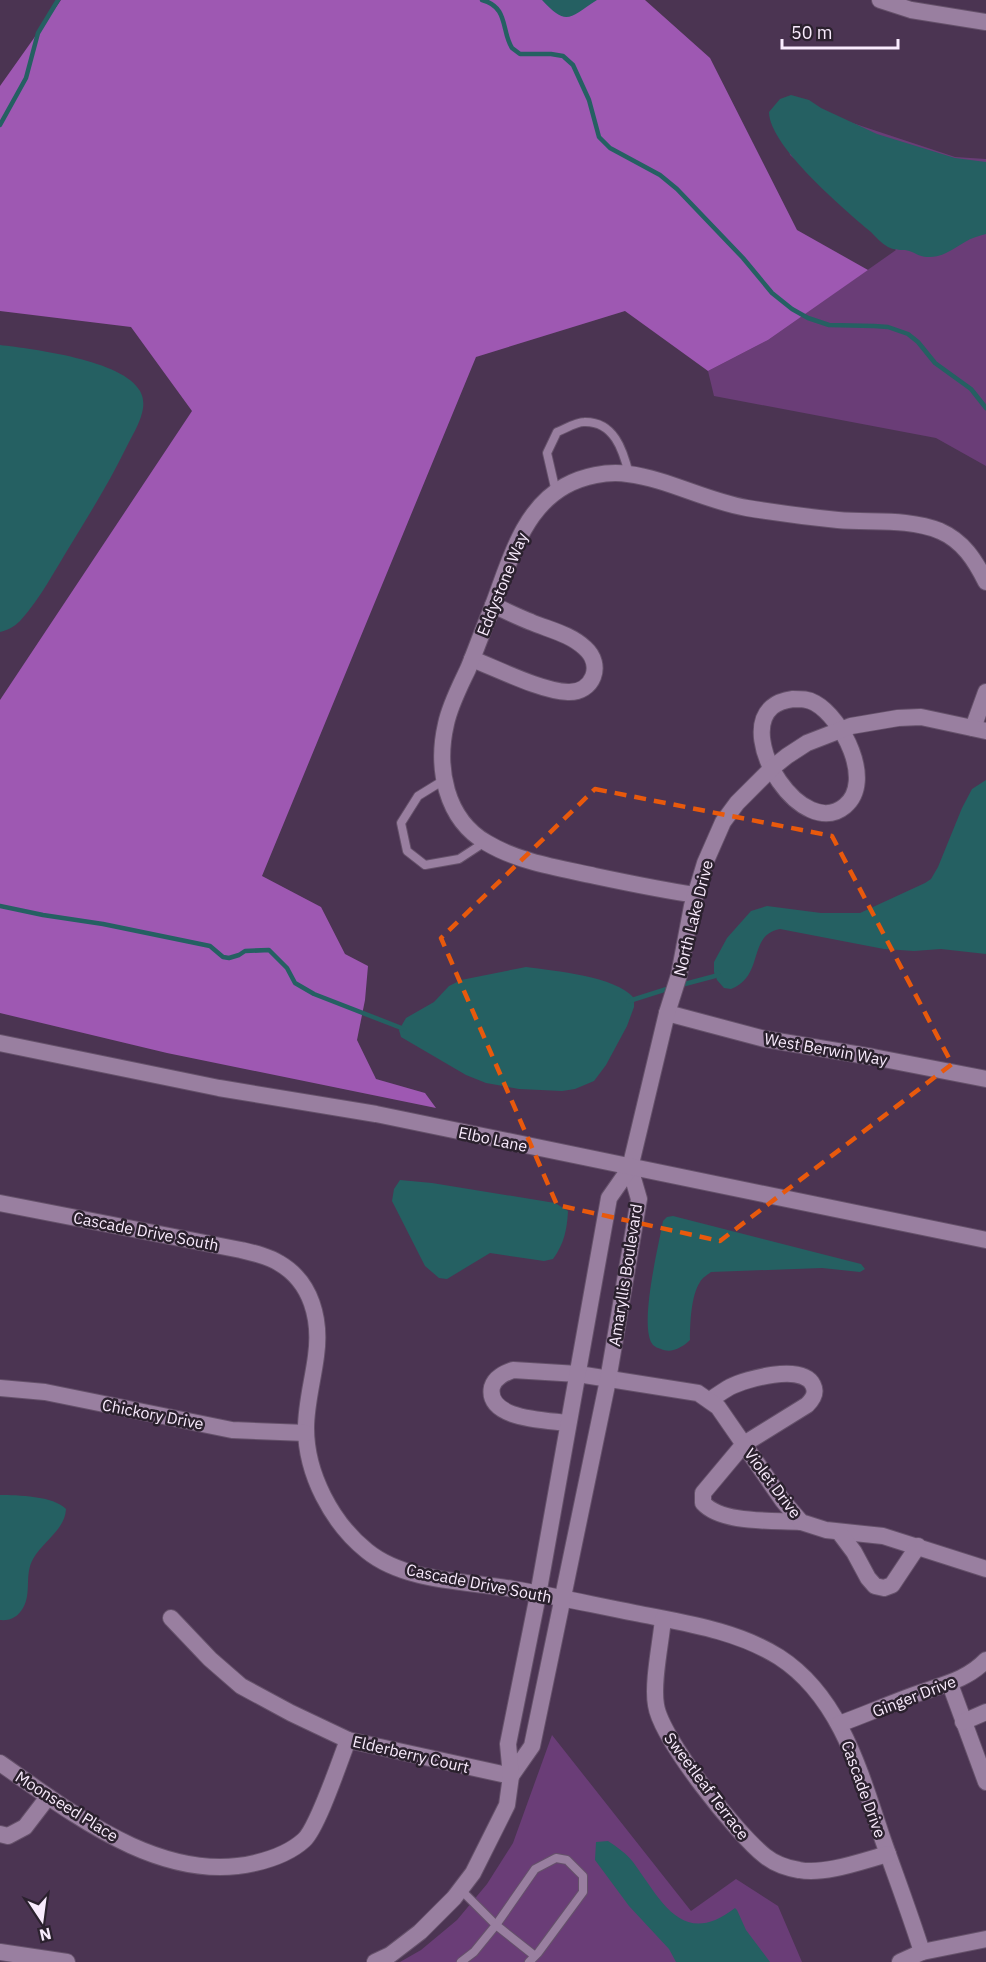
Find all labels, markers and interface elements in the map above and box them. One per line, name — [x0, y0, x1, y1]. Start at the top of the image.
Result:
scale bar — [782, 12, 898, 50]
text: 50 m — [791, 21, 833, 44]
street label: Eddystone Way — [472, 529, 532, 639]
street label: North Lake Drive — [669, 858, 717, 978]
street label: West Berwin Way — [763, 1028, 889, 1070]
street label: Elbo Lane — [457, 1122, 530, 1156]
street label: Amaryllis Boulevard — [604, 1202, 646, 1348]
street label: Cascade Drive South — [72, 1207, 220, 1255]
street label: Chickory Drive — [100, 1394, 206, 1434]
street label: Violet Drive — [740, 1444, 806, 1522]
street label: Cascade Drive South — [405, 1559, 553, 1607]
street label: Ginger Drive — [869, 1671, 959, 1721]
street label: Sweetleaf Terrace — [660, 1728, 754, 1844]
street label: Elderberry Court — [351, 1731, 471, 1777]
street label: Cascade Drive — [837, 1738, 891, 1840]
street label: Moonseed Place — [12, 1766, 122, 1846]
north arrow — [12, 1890, 72, 1950]
text: N — [37, 1924, 53, 1946]

